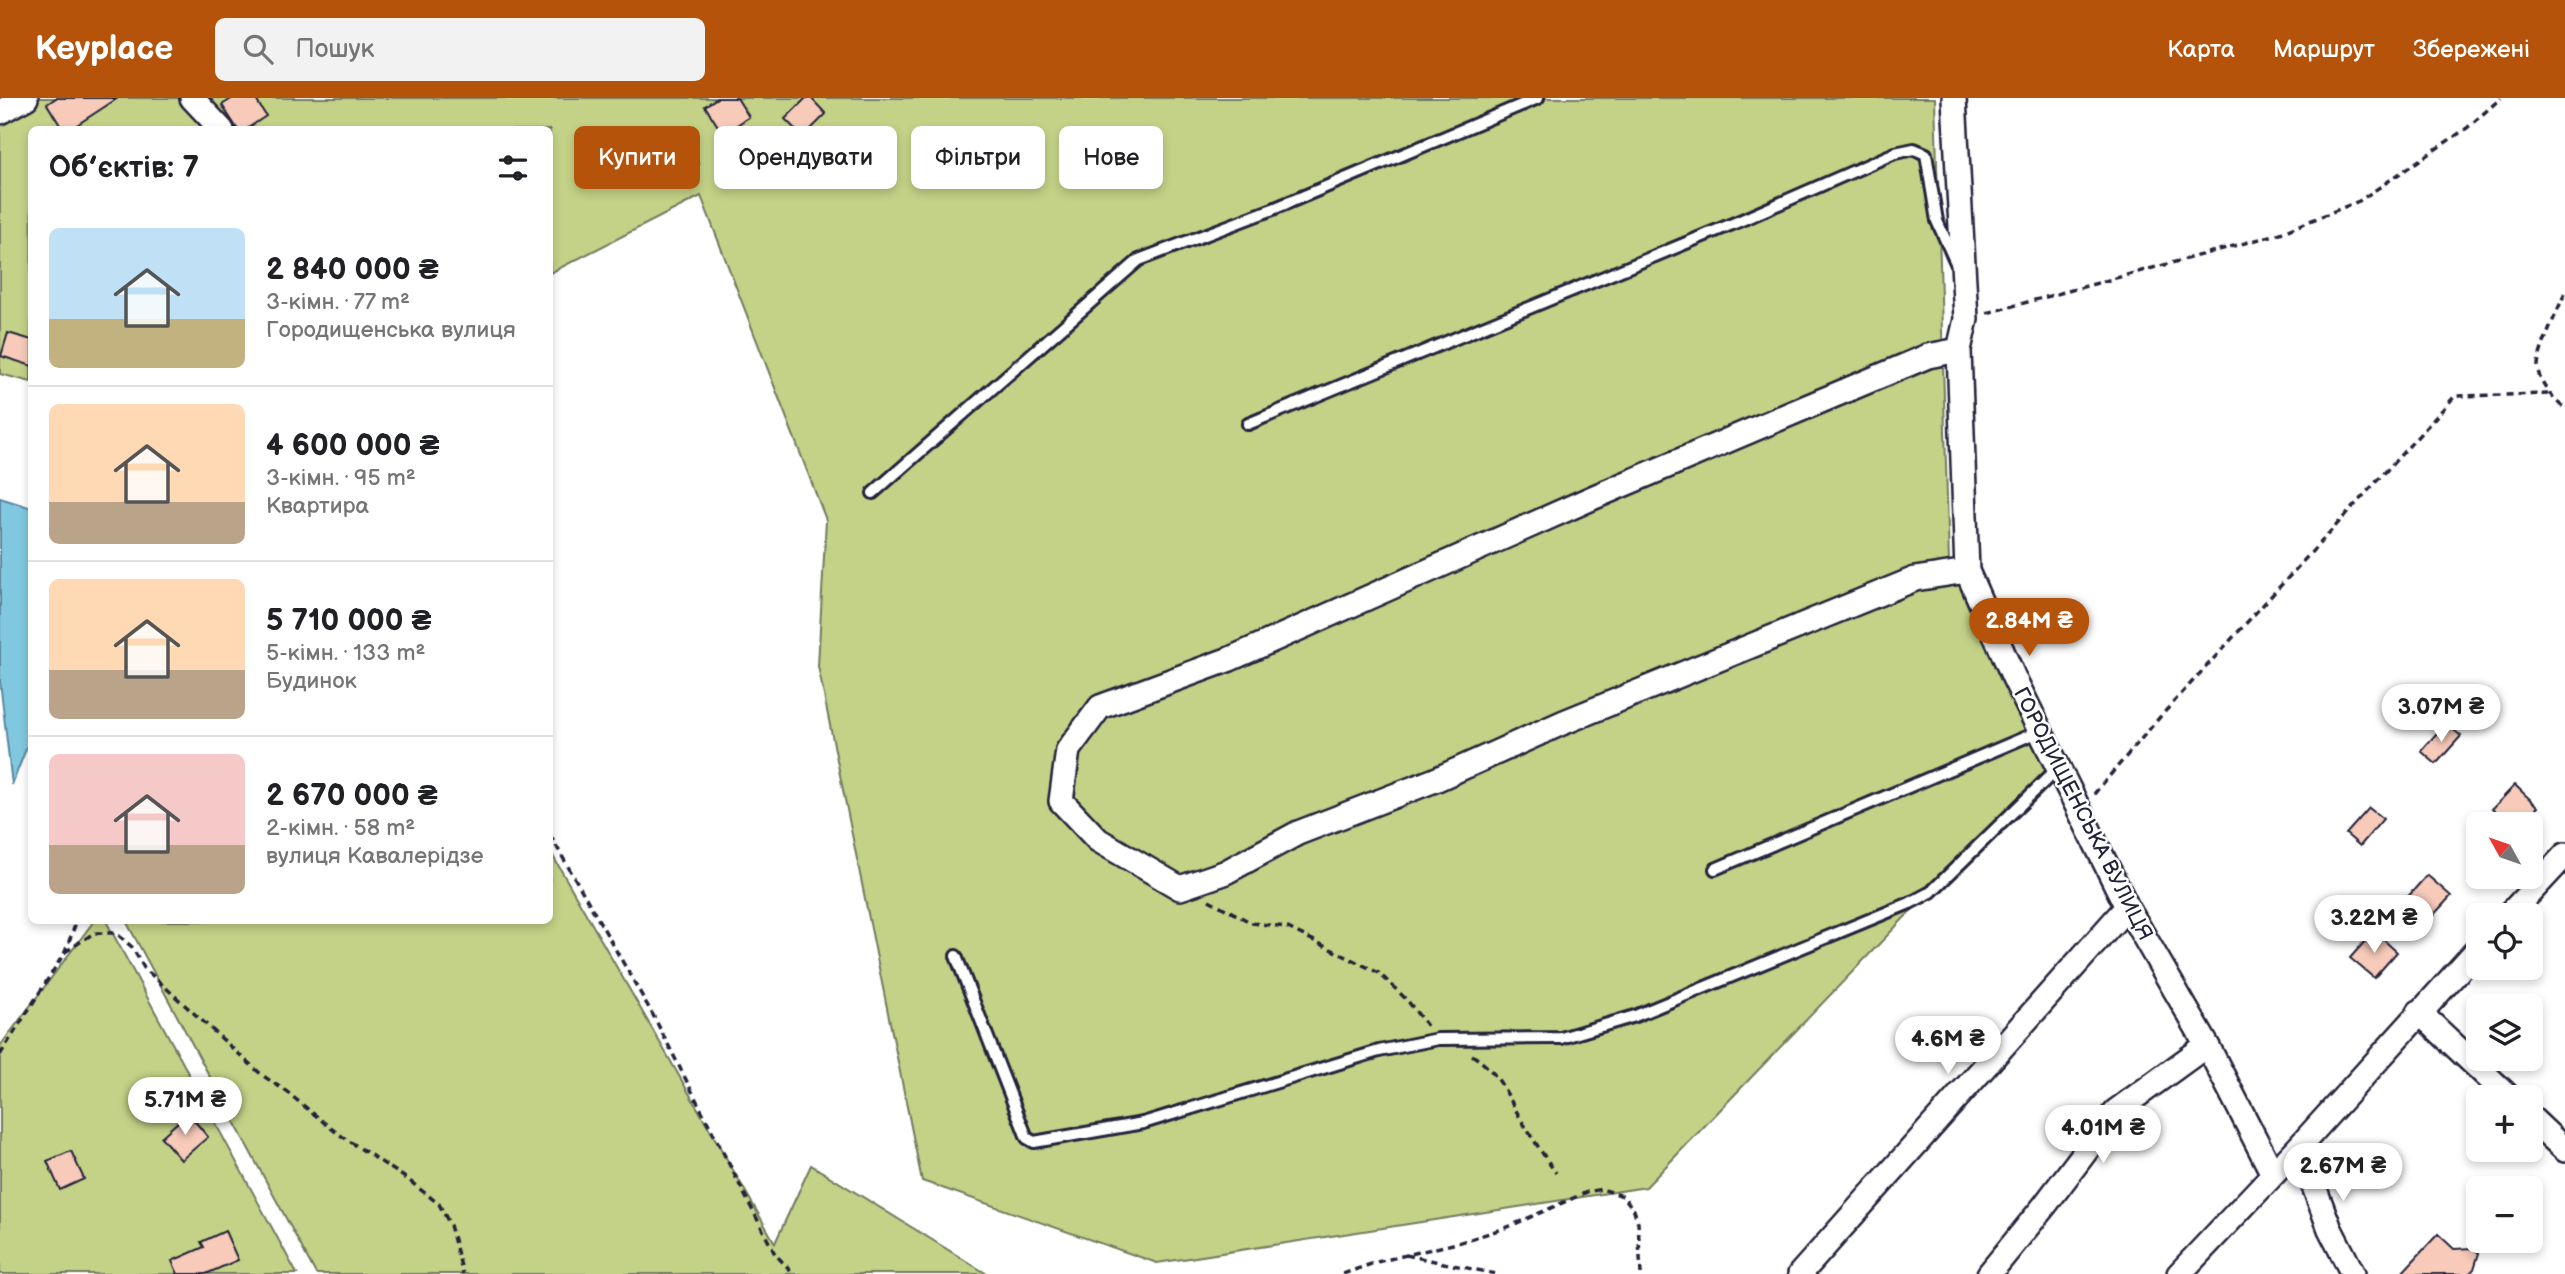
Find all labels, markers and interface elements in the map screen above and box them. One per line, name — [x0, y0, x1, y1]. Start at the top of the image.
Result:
search box — [215, 18, 705, 81]
text: Keyplace — [35, 29, 173, 69]
icon: search — [239, 30, 277, 68]
text: Пошук — [295, 34, 374, 65]
text: Карта — [2167, 35, 2235, 64]
text: Маршрут — [2273, 35, 2375, 64]
text: Збережені — [2413, 35, 2530, 64]
chip: Купити — [574, 126, 700, 189]
chip: Орендувати — [714, 126, 897, 189]
chip: Фільтри — [911, 126, 1045, 189]
chip: Нове — [1059, 126, 1163, 189]
icon: filters — [494, 149, 532, 187]
text: Об’єктів: 7 — [49, 150, 199, 186]
text: 2 840 000 ₴ — [266, 252, 439, 288]
icon: home — [105, 256, 189, 340]
text: 3-кімн. · 77 m² — [266, 288, 410, 316]
text: Городищенська вулиця — [266, 316, 516, 344]
text: 4 600 000 ₴ — [266, 428, 440, 464]
icon: home — [105, 432, 189, 516]
text: 3-кімн. · 95 m² — [266, 464, 416, 492]
text: Квартира — [266, 492, 369, 520]
pin: 2.84M ₴ — [1964, 598, 2094, 658]
text: 5 710 000 ₴ — [266, 603, 432, 639]
icon: home — [105, 607, 189, 691]
text: 2.84M ₴ — [1985, 607, 2073, 635]
text: 5-кімн. · 133 m² — [266, 639, 426, 667]
text: Будинок — [266, 667, 357, 695]
street label: ГОРОДИЩЕНСЬКА ВУЛИЦЯ — [2008, 683, 2158, 945]
pin: 3.07M ₴ — [2376, 684, 2506, 744]
text: 3.07M ₴ — [2398, 693, 2484, 721]
text: 2 670 000 ₴ — [266, 778, 438, 814]
icon: home — [105, 782, 189, 866]
north arrow — [2466, 812, 2543, 889]
map controls — [2466, 812, 2543, 1253]
text: 2-кімн. · 58 m² — [266, 814, 415, 842]
text: вулиця Кавалерідзе — [266, 842, 483, 870]
pin: 3.22M ₴ — [2309, 896, 2439, 955]
button: locate — [2466, 903, 2543, 980]
text: 3.22M ₴ — [2330, 904, 2418, 932]
button: layers — [2466, 994, 2543, 1071]
pin: 4.6M ₴ — [1891, 1016, 2005, 1076]
text: 4.6M ₴ — [1911, 1025, 1985, 1053]
pin: 5.71M ₴ — [120, 1077, 250, 1137]
button: + — [2466, 1085, 2543, 1162]
text: 5.71M ₴ — [144, 1086, 226, 1114]
pin: 4.01M ₴ — [2038, 1105, 2168, 1165]
text: 4.01M ₴ — [2061, 1114, 2145, 1142]
pin: 2.67M ₴ — [2278, 1144, 2408, 1203]
text: 2.67M ₴ — [2300, 1152, 2386, 1180]
button: − — [2466, 1176, 2543, 1253]

